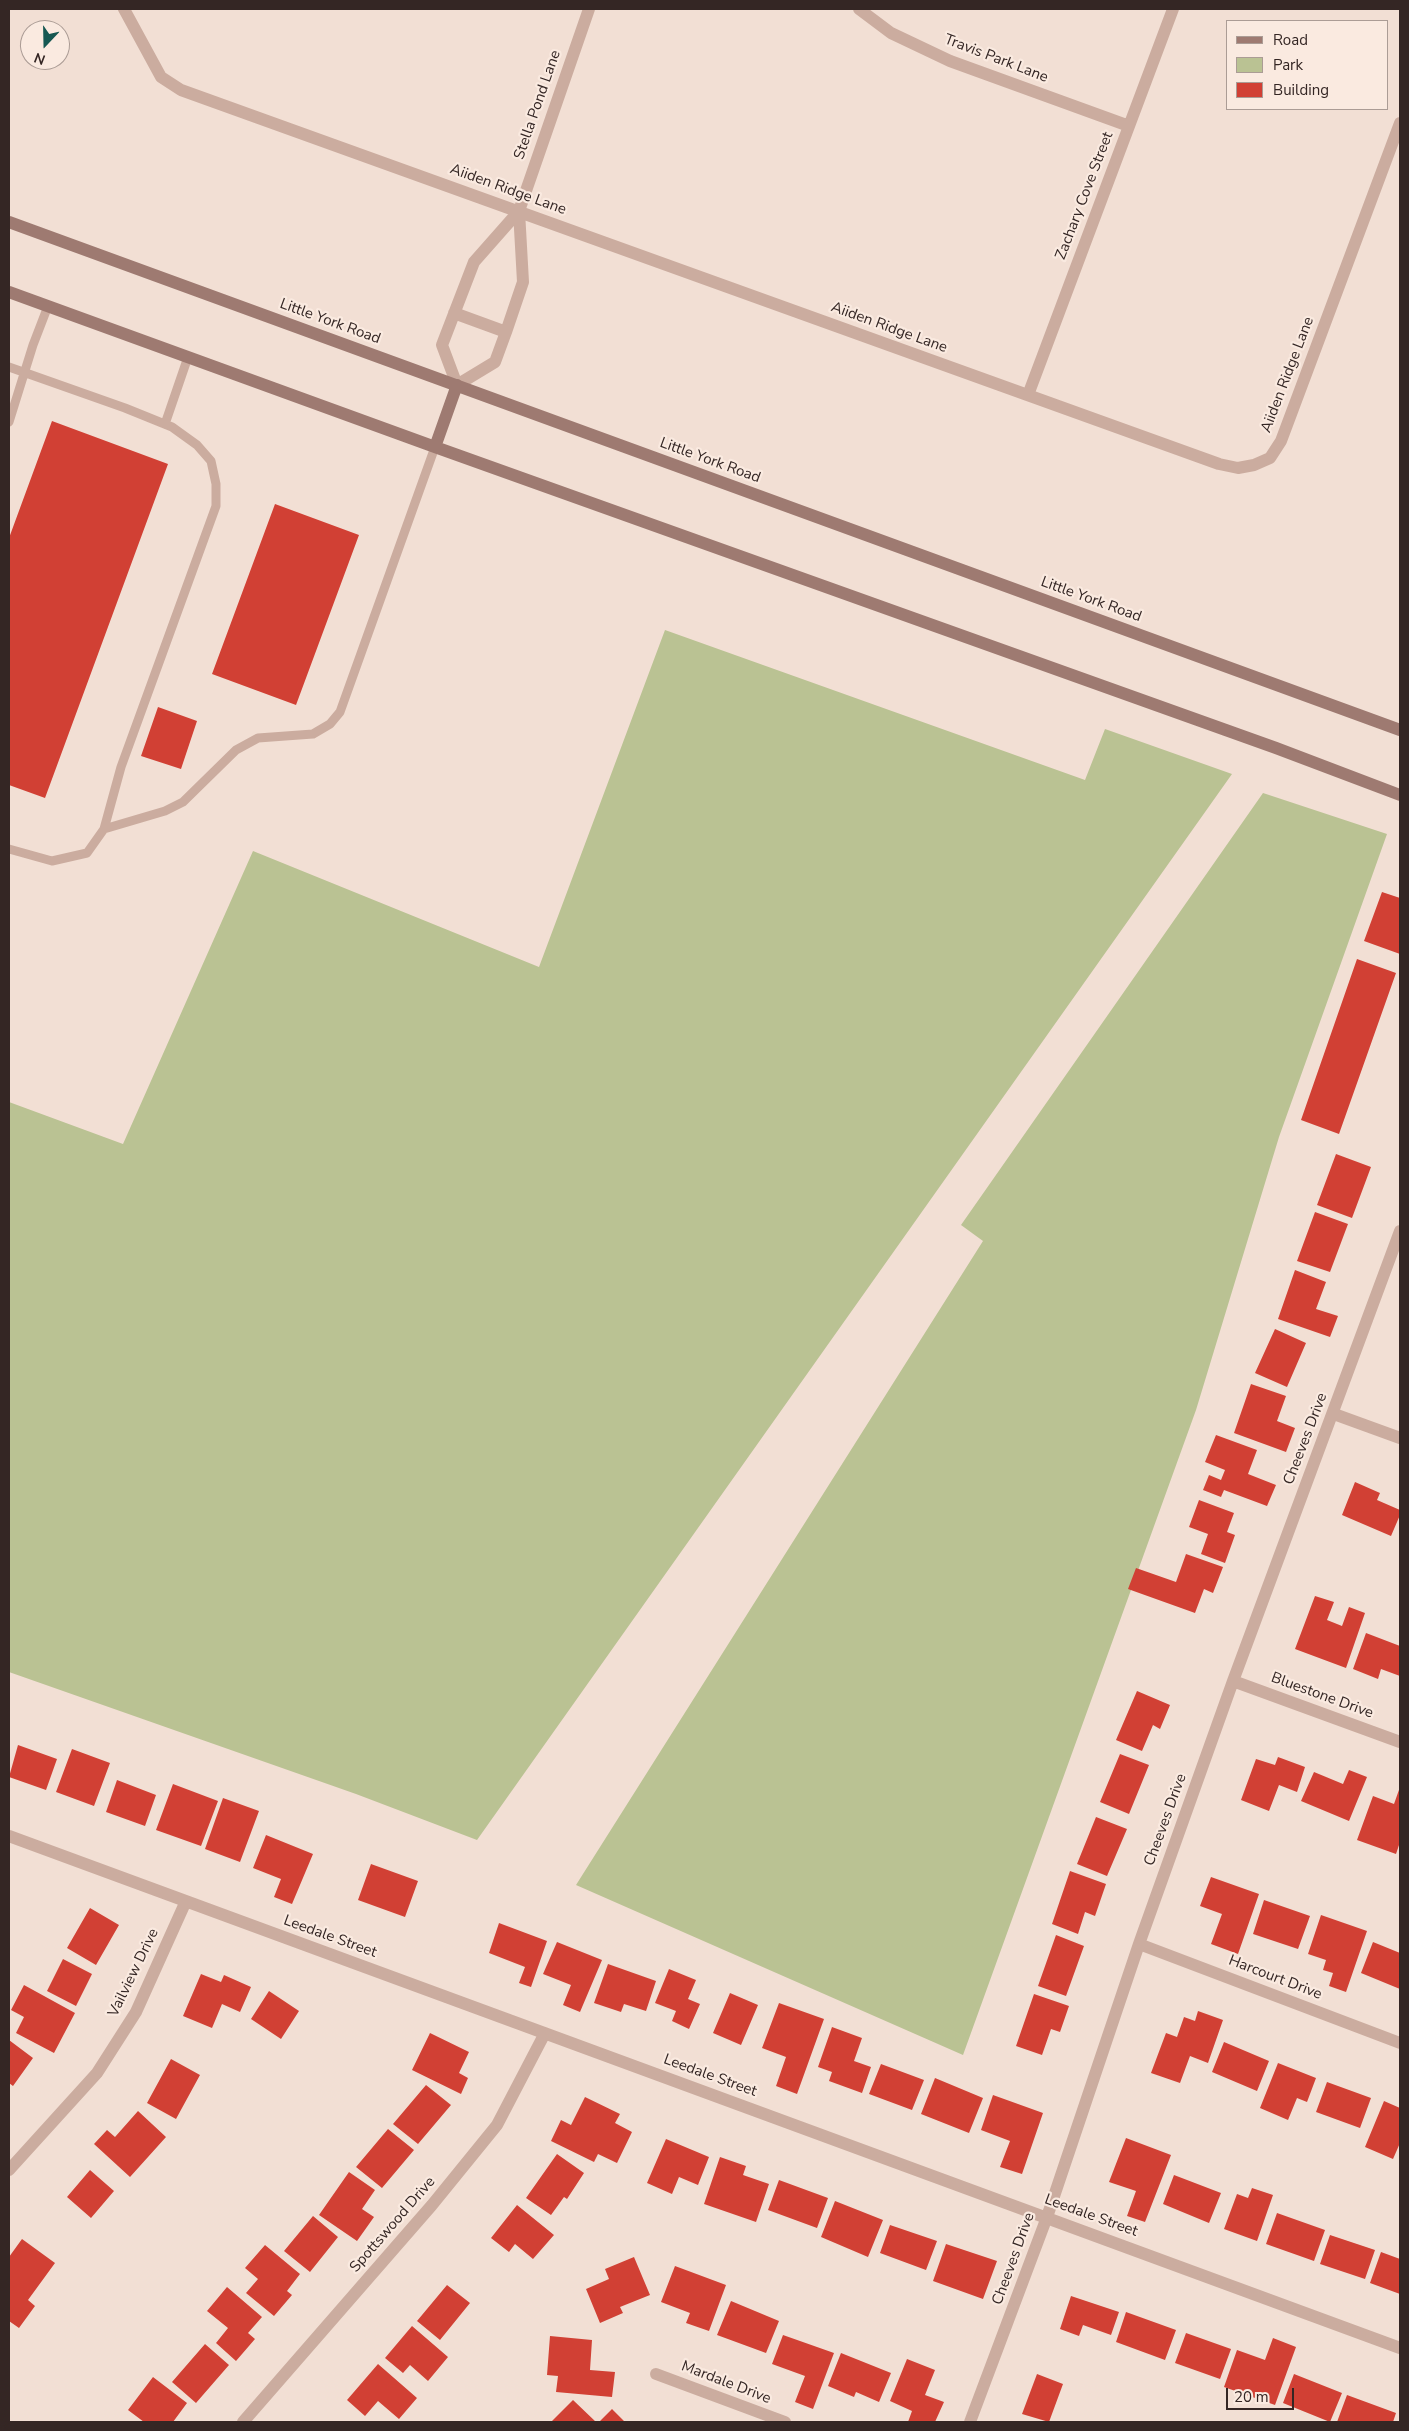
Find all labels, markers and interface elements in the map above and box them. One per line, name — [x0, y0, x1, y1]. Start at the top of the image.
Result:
north arrow — [20, 20, 70, 70]
legend — [1226, 20, 1389, 110]
text: Road — [1273, 30, 1308, 50]
street label: Travis Park Lane — [942, 31, 1050, 87]
text: N — [32, 48, 48, 69]
street label: Stella Pond Lane — [511, 48, 565, 162]
text: Park — [1273, 55, 1303, 75]
text: Building — [1273, 80, 1329, 100]
street label: Zachary Cove Street — [1052, 129, 1118, 263]
street label: Aiiden Ridge Lane — [447, 161, 569, 219]
street label: Little York Road — [277, 295, 383, 349]
street label: Aiiden Ridge Lane — [828, 299, 950, 357]
street label: Aiiden Ridge Lane — [1258, 315, 1318, 435]
street label: Little York Road — [657, 434, 763, 488]
street label: Little York Road — [1038, 573, 1144, 627]
street label: Cheeves Drive — [1280, 1391, 1332, 1487]
street label: Bluestone Drive — [1268, 1669, 1376, 1723]
street label: Cheeves Drive — [1141, 1771, 1191, 1869]
street label: Leedale Street — [281, 1912, 379, 1962]
street label: Vailview Drive — [105, 1926, 163, 2020]
street label: Harcourt Drive — [1226, 1952, 1324, 2004]
street label: Leedale Street — [661, 2051, 759, 2101]
street label: Spottswood Drive — [347, 2173, 439, 2277]
street label: Leedale Street — [1042, 2191, 1140, 2241]
street label: Cheeves Drive — [989, 2210, 1039, 2308]
street label: Mardale Drive — [679, 2358, 773, 2408]
scale bar — [1229, 2378, 1296, 2410]
text: 20 m — [1234, 2387, 1269, 2407]

